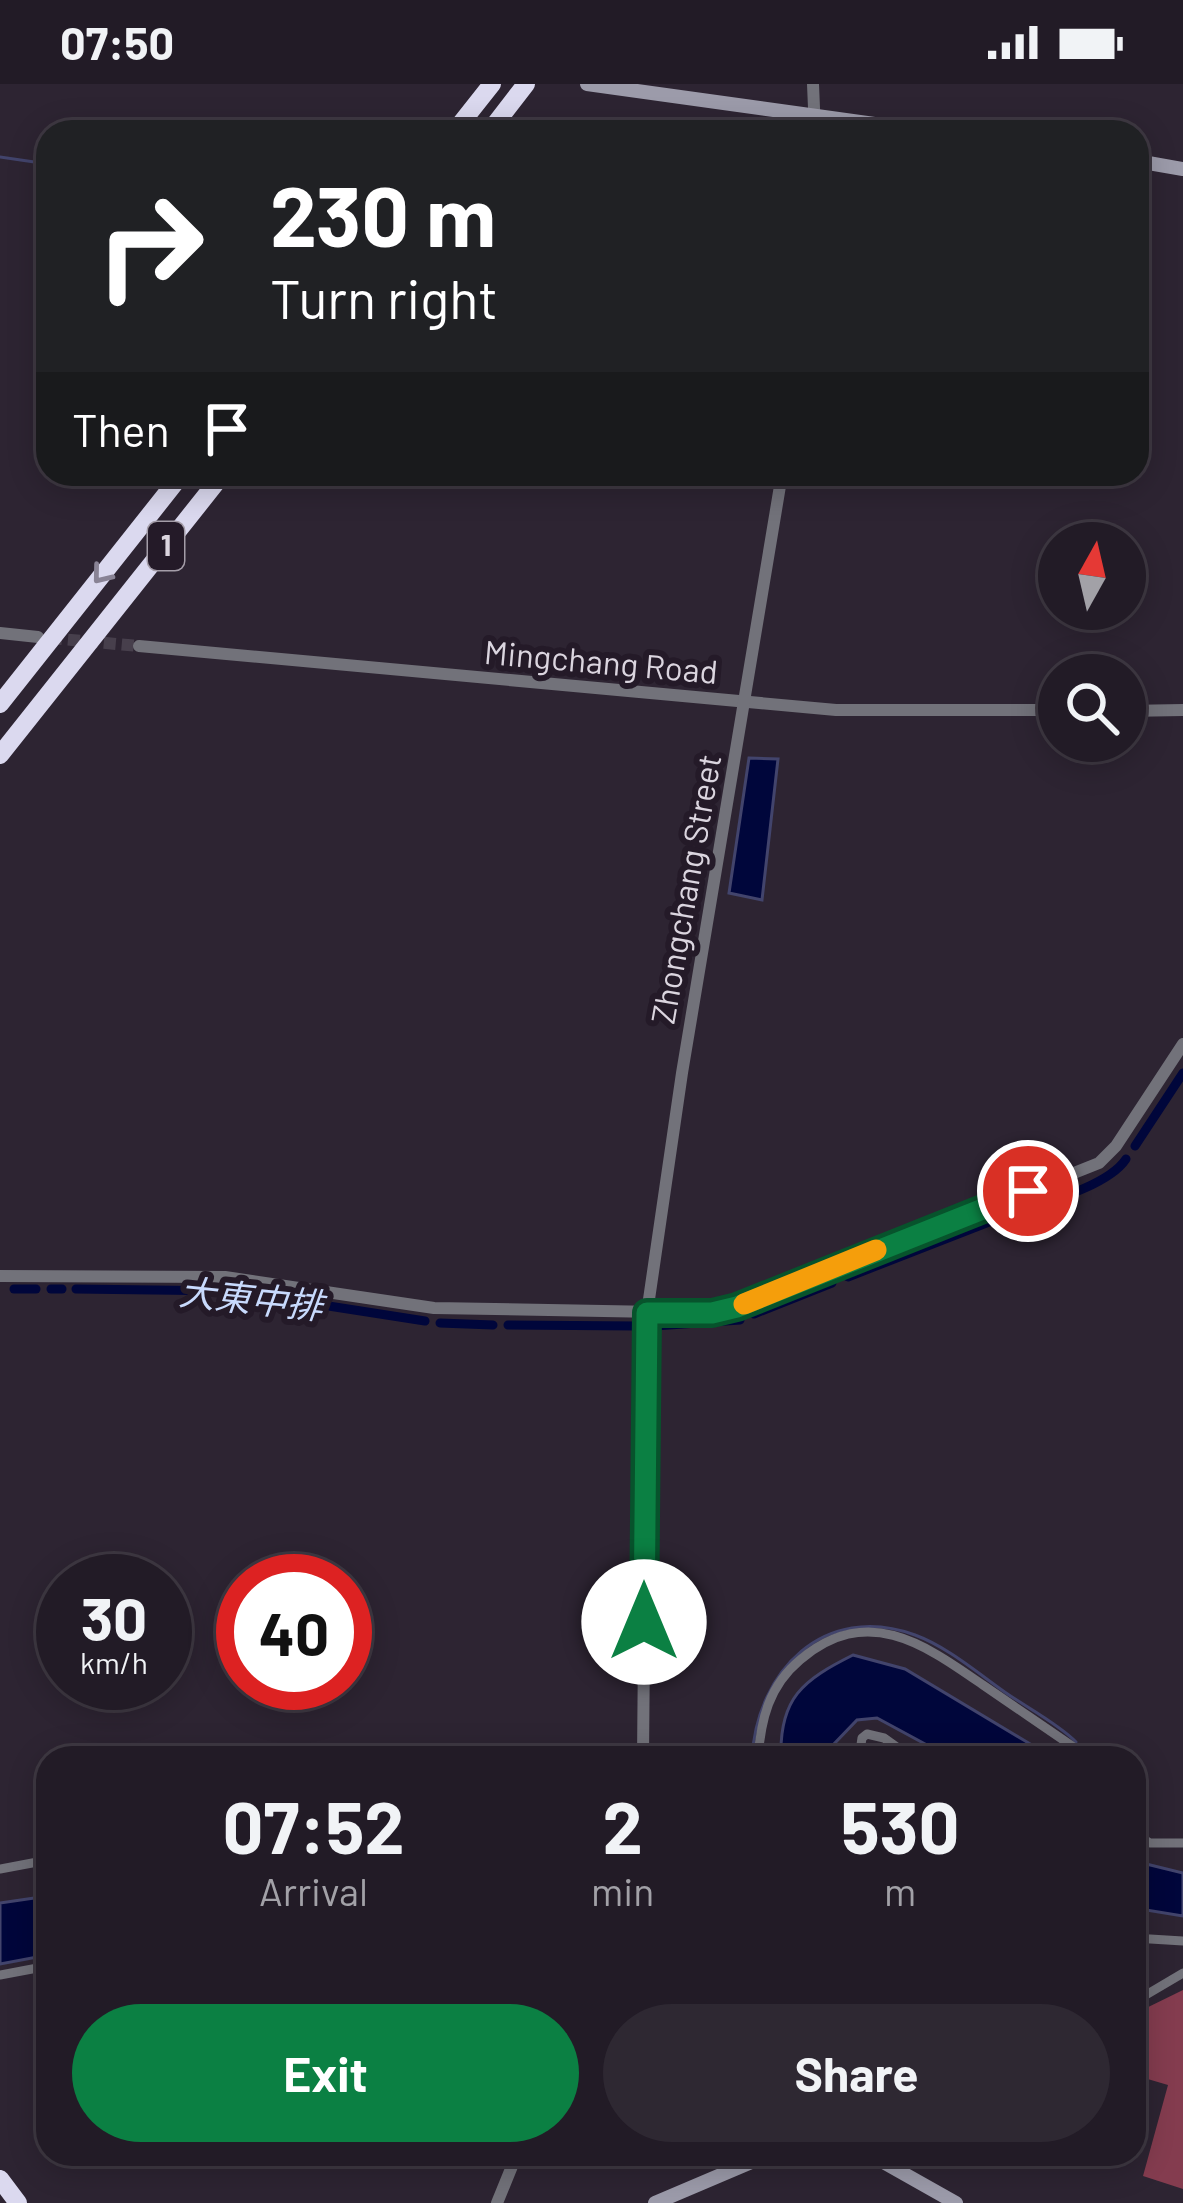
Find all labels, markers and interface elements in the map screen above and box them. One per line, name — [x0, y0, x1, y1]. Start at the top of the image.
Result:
text: 07:50 — [60, 15, 174, 69]
text: 230 m — [270, 163, 496, 264]
icon: right — [72, 168, 228, 324]
text: Turn right — [270, 265, 498, 330]
icon: arrive — [194, 396, 260, 462]
text: Then — [72, 402, 170, 456]
road number: 1 — [148, 522, 184, 570]
north arrow — [1038, 522, 1146, 630]
map controls — [1038, 522, 1146, 762]
one-way arrow — [94, 562, 115, 584]
street label: Mingchang Road — [483, 631, 720, 691]
button: search — [1038, 654, 1146, 762]
street label: Zhongchang Street — [642, 751, 728, 1027]
pin — [977, 1140, 1079, 1242]
icon: arrive — [995, 1158, 1061, 1224]
water label: 大東中排 — [177, 1269, 329, 1327]
speed limit sign: 40 — [216, 1554, 372, 1710]
position arrow — [581, 1559, 707, 1685]
text: 30 — [81, 1581, 147, 1653]
text: km/h — [80, 1644, 148, 1680]
text: 07:52 — [222, 1782, 405, 1868]
text: 2 — [603, 1782, 643, 1868]
text: 530 — [841, 1782, 960, 1868]
text: Arrival — [259, 1867, 368, 1914]
text: min — [591, 1867, 654, 1914]
text: m — [884, 1867, 916, 1914]
button: Exit — [72, 2004, 579, 2142]
button: Share — [603, 2004, 1110, 2142]

